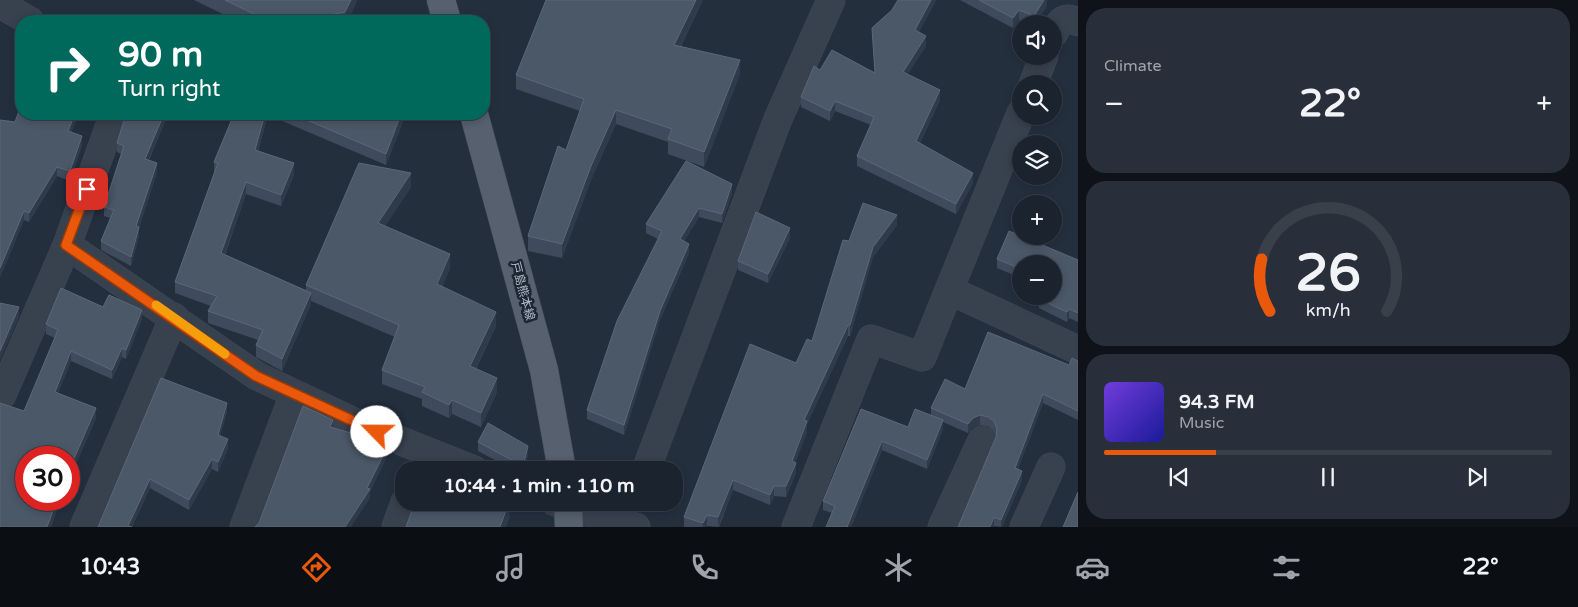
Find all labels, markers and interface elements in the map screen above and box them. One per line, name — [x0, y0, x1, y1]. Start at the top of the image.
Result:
map controls — [1012, 15, 1062, 305]
button: sound — [1012, 15, 1062, 65]
text: 90 m — [118, 34, 203, 76]
icon: right — [35, 35, 100, 100]
text: Climate — [1104, 56, 1162, 76]
button: search — [1012, 75, 1062, 125]
text: Turn right — [118, 76, 220, 102]
text: 22° — [1299, 81, 1361, 127]
text: − — [1104, 87, 1124, 121]
text: + — [1536, 87, 1552, 121]
button: layers — [1012, 135, 1062, 185]
pin — [66, 168, 108, 210]
icon: arrive — [73, 175, 101, 203]
button: + — [1012, 195, 1062, 245]
text: 26 — [1295, 242, 1361, 305]
button: − — [1012, 255, 1062, 305]
street label: 戸島熊本線 — [508, 260, 538, 322]
text: km/h — [1306, 300, 1350, 321]
text: 94.3 FM — [1179, 391, 1255, 413]
position arrow — [350, 405, 402, 457]
text: Music — [1179, 413, 1224, 433]
speed limit sign: 30 — [15, 446, 80, 511]
icon: previous — [1165, 463, 1193, 491]
icon: pause — [1314, 463, 1342, 491]
icon: next — [1463, 463, 1491, 491]
text: 10:44 · 1 min · 110 m — [443, 475, 635, 497]
icon: directions — [299, 550, 334, 585]
icon: music — [493, 550, 528, 585]
icon: phone — [687, 550, 722, 585]
icon: climate — [881, 550, 916, 585]
icon: car — [1075, 550, 1110, 585]
icon: filters — [1269, 550, 1304, 585]
text: 10:43 — [79, 554, 140, 580]
text: 22° — [1463, 554, 1499, 580]

